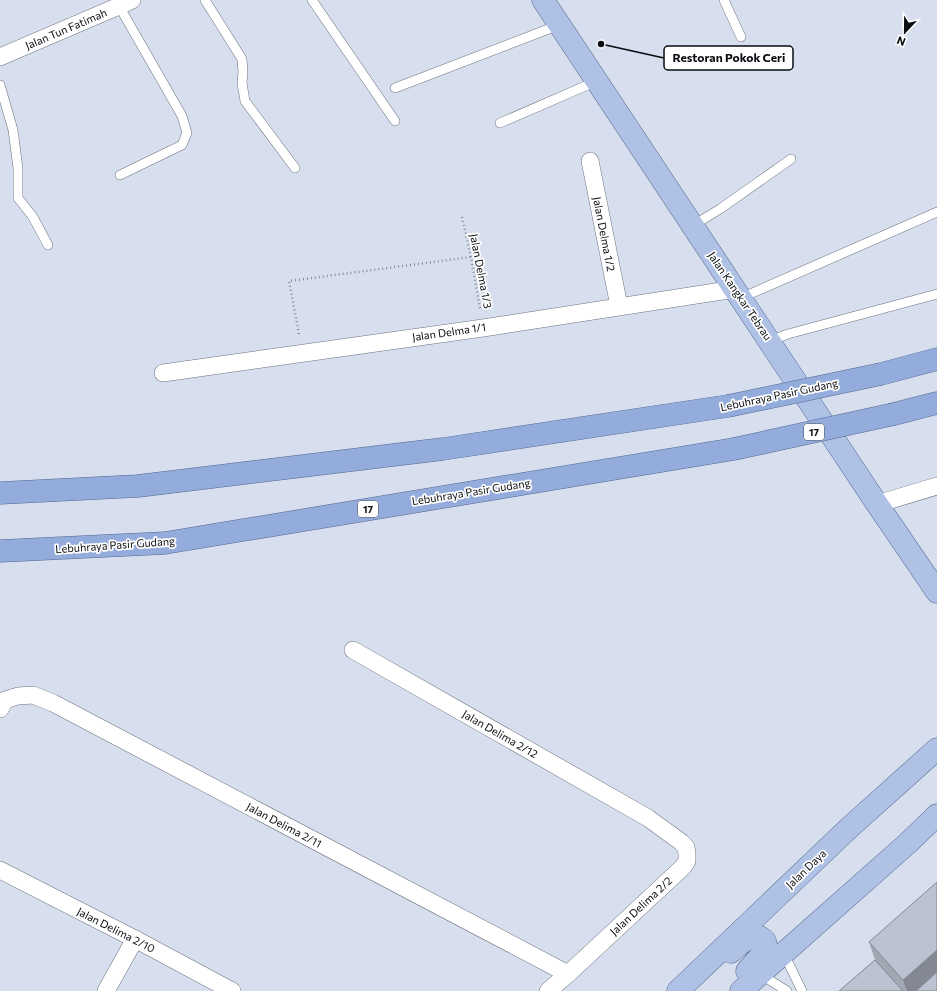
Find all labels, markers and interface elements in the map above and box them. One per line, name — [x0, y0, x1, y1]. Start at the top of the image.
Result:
street label: Jalan Tun Fatimah — [23, 5, 109, 53]
north arrow — [885, 12, 925, 52]
text: N — [895, 34, 907, 49]
callout: Restoran Pokok Ceri — [664, 46, 793, 70]
text: Restoran Pokok Ceri — [673, 50, 785, 64]
street label: Jalan Delma 1/2 — [590, 195, 618, 273]
street label: Jalan Delma 1/3 — [467, 232, 495, 310]
street label: Jalan Kangkar Tebrau — [705, 249, 775, 343]
street label: Jalan Delma 1/1 — [411, 320, 487, 344]
street label: Lebuhraya Pasir Gudang — [719, 376, 839, 413]
road number: 17 — [804, 424, 824, 440]
street label: Lebuhraya Pasir Gudang — [411, 476, 531, 507]
road number: 17 — [358, 501, 378, 517]
street label: Lebuhraya Pasir Gudang — [55, 534, 175, 555]
street label: Jalan Delima 2/12 — [460, 707, 540, 761]
street label: Jalan Delima 2/11 — [244, 799, 324, 851]
street label: Jalan Daya — [783, 846, 829, 892]
street label: Jalan Delima 2/2 — [607, 874, 675, 938]
street label: Jalan Delima 2/10 — [75, 904, 157, 956]

